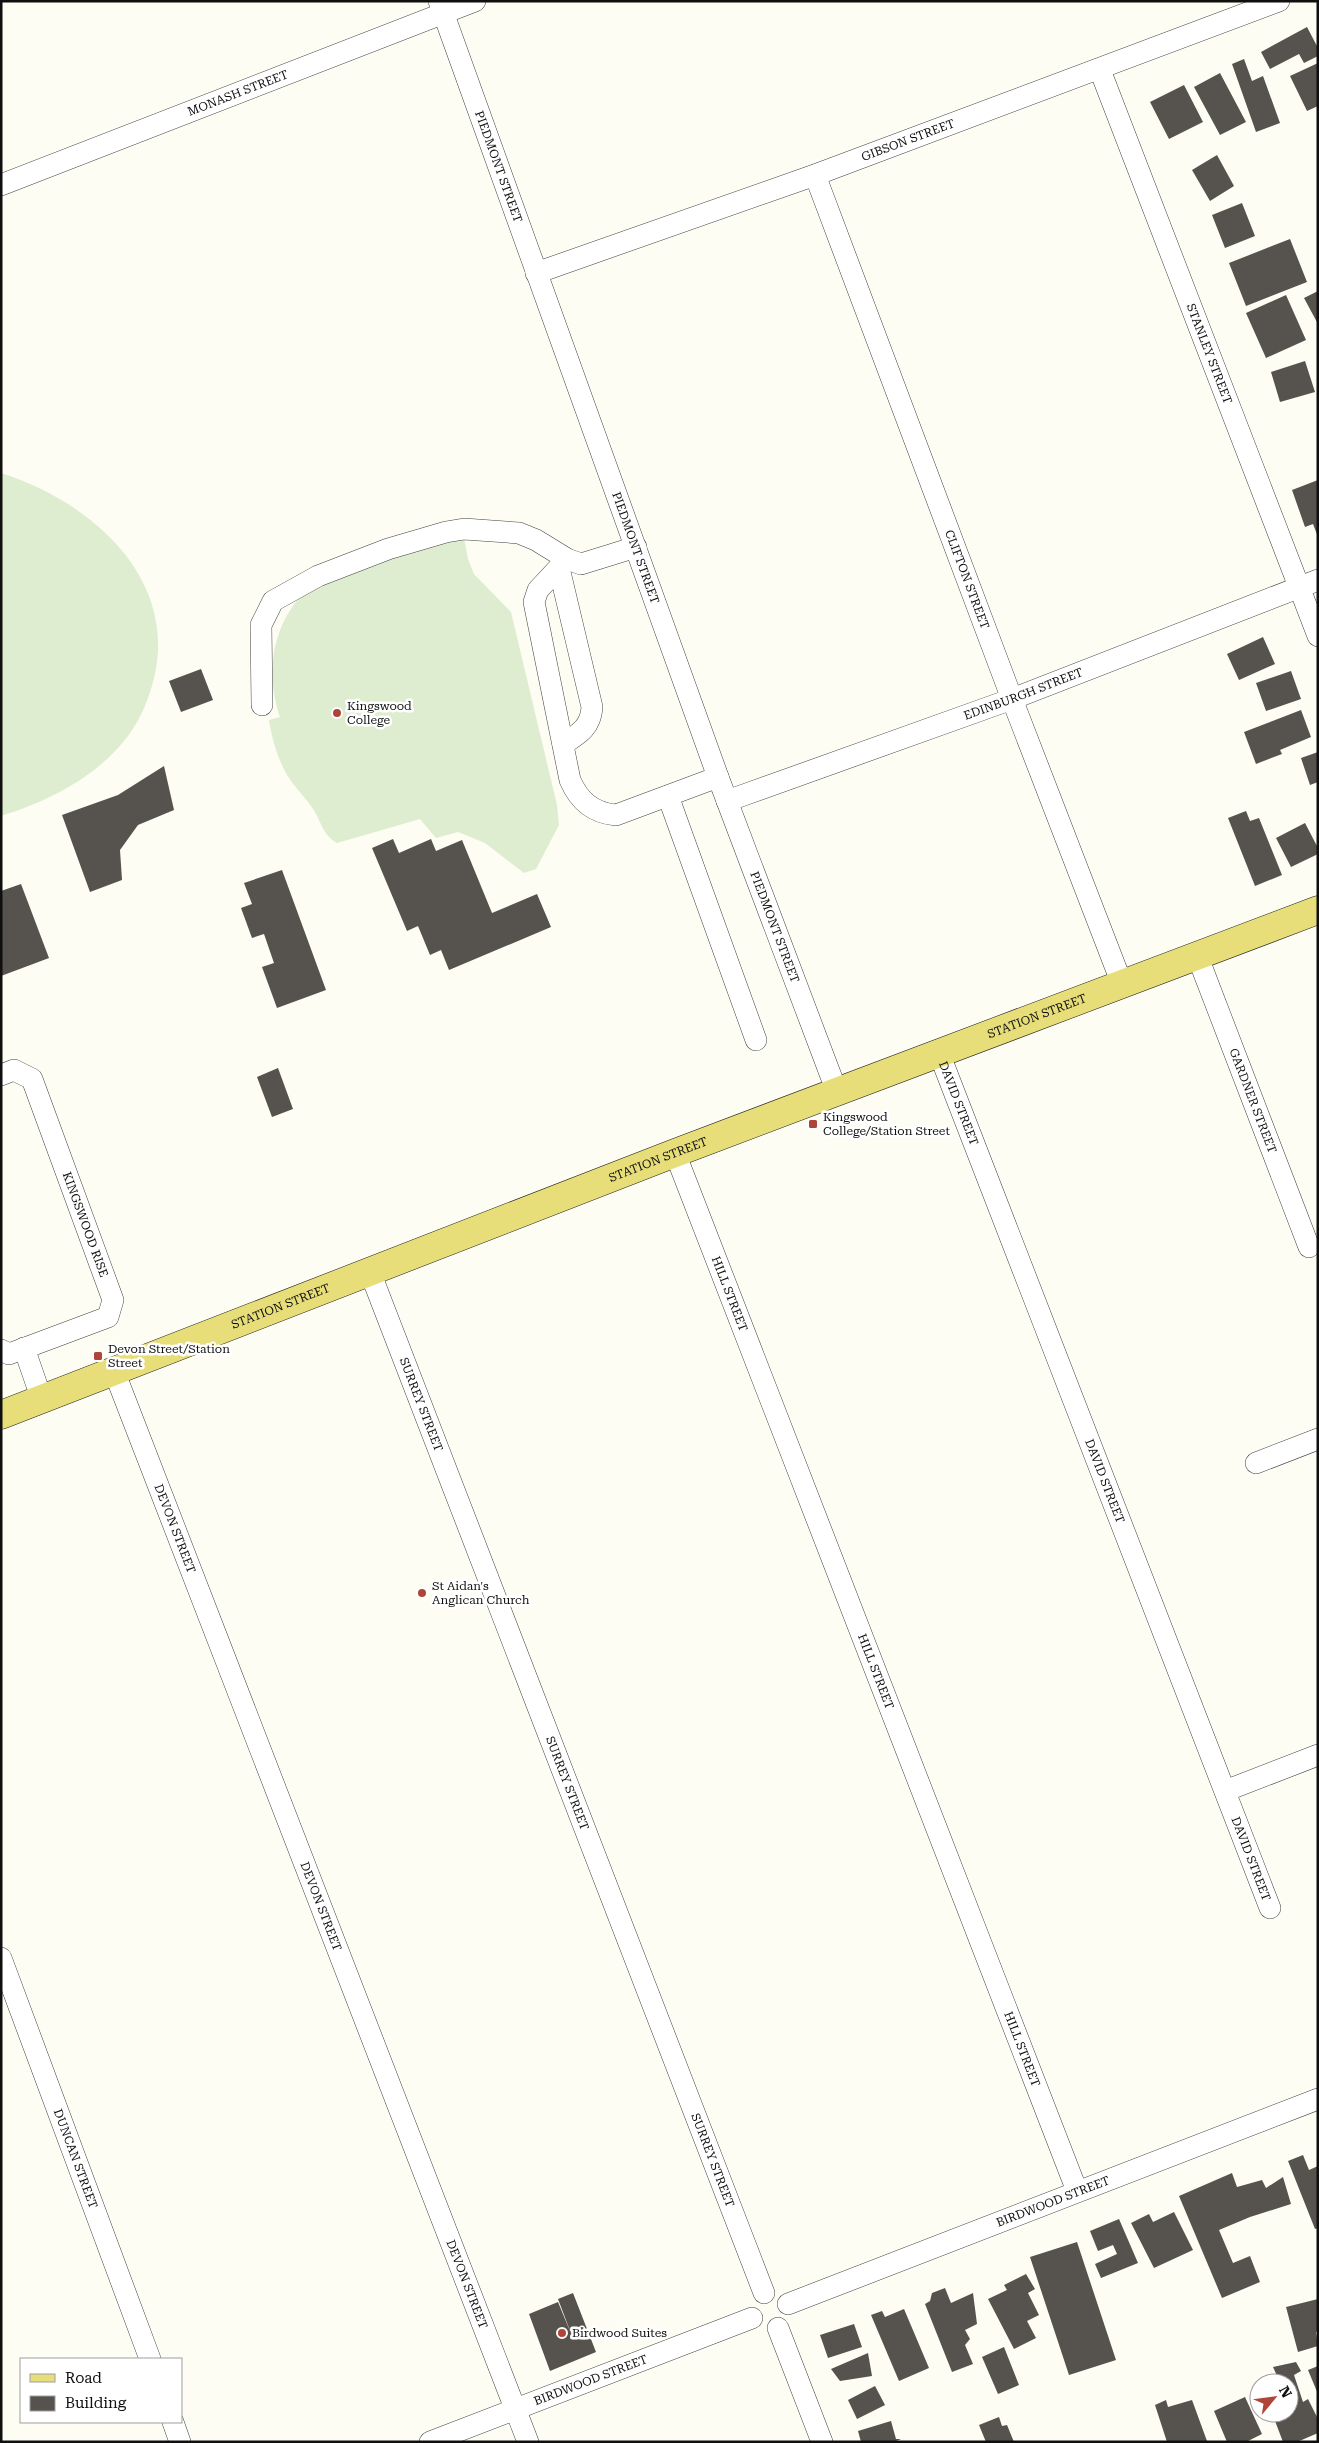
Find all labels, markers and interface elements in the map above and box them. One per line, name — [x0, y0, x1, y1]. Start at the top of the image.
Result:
street label: MONASH STREET — [186, 67, 290, 119]
street label: PIEDMONT STREET — [472, 109, 525, 224]
street label: GIBSON STREET — [859, 116, 957, 164]
street label: STANLEY STREET — [1184, 302, 1235, 406]
street label: PIEDMONT STREET — [609, 490, 662, 606]
street label: CLIFTON STREET — [942, 528, 992, 631]
street label: EDINBURGH STREET — [962, 665, 1085, 723]
place label: Kingswood College — [347, 699, 412, 727]
marker: Kingswood College — [331, 707, 343, 719]
street label: PIEDMONT STREET — [747, 869, 802, 985]
street label: STATION STREET — [985, 991, 1088, 1041]
street label: GARDNER STREET — [1226, 1046, 1279, 1155]
street label: DAVID STREET — [936, 1059, 981, 1147]
place label: Kingswood College/Station Street — [823, 1110, 950, 1138]
marker: Kingswood College/Station Street — [807, 1118, 819, 1130]
street label: STATION STREET — [607, 1134, 709, 1185]
street label: KINGSWOOD RISE — [60, 1170, 111, 1279]
street label: HILL STREET — [709, 1254, 750, 1333]
street label: STATION STREET — [229, 1281, 332, 1332]
place label: Devon Street/Station Street — [108, 1342, 230, 1370]
marker: Devon Street/Station Street — [92, 1350, 104, 1362]
street label: SURREY STREET — [397, 1356, 446, 1453]
street label: DAVID STREET — [1082, 1437, 1127, 1525]
street label: DEVON STREET — [151, 1482, 198, 1575]
place label: St Aidan's Anglican Church — [432, 1579, 530, 1607]
marker: St Aidan's Anglican Church — [416, 1587, 428, 1599]
street label: HILL STREET — [855, 1632, 897, 1711]
street label: SURREY STREET — [543, 1734, 592, 1832]
street label: DAVID STREET — [1228, 1815, 1274, 1903]
street label: DEVON STREET — [297, 1860, 344, 1953]
street label: HILL STREET — [1001, 2010, 1043, 2089]
street label: DUNCAN STREET — [51, 2107, 100, 2210]
street label: SURREY STREET — [688, 2111, 737, 2209]
street label: BIRDWOOD STREET — [994, 2173, 1112, 2230]
street label: DEVON STREET — [443, 2238, 491, 2331]
place label: Birdwood Suites — [572, 2326, 667, 2340]
marker: Birdwood Suites — [556, 2327, 568, 2339]
street label: BIRDWOOD STREET — [532, 2352, 649, 2408]
legend — [20, 2358, 182, 2423]
text: Road — [65, 2369, 102, 2387]
north arrow — [1249, 2373, 1299, 2423]
text: N — [1276, 2383, 1295, 2400]
text: Building — [65, 2394, 127, 2412]

